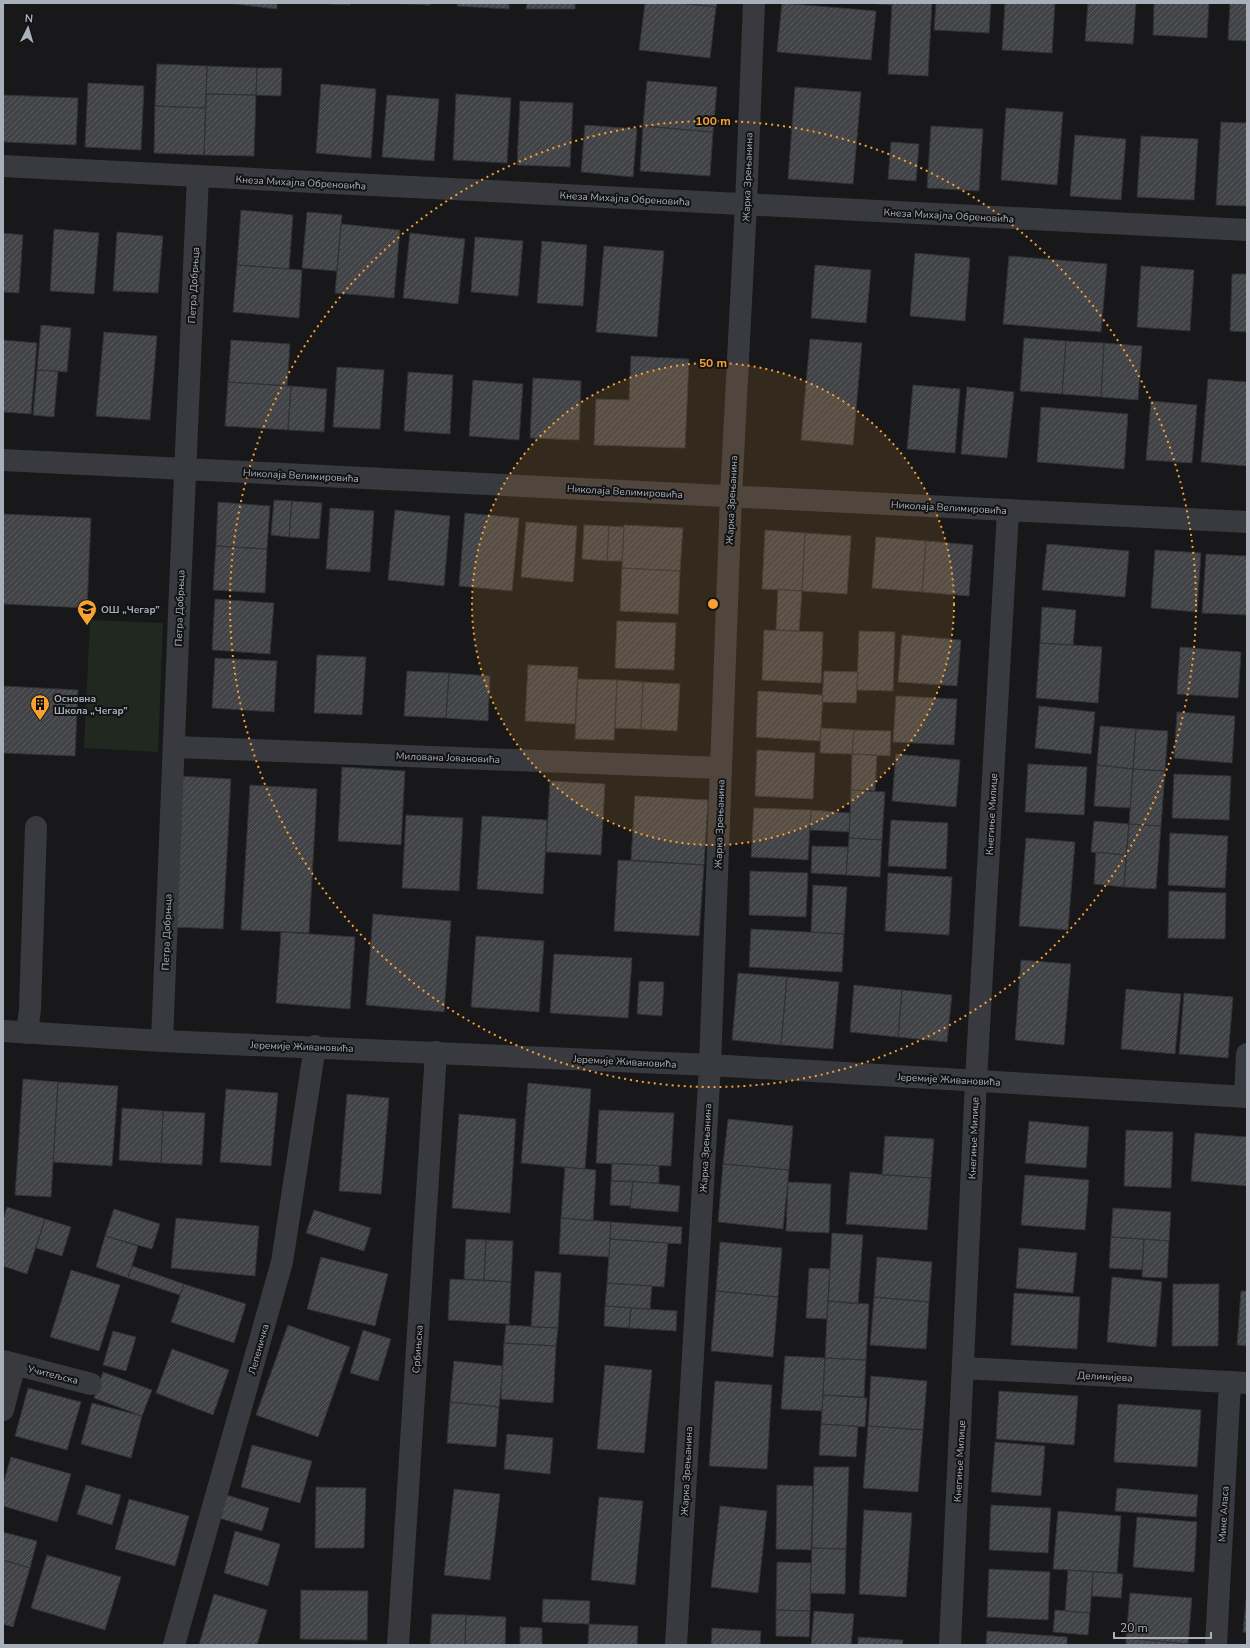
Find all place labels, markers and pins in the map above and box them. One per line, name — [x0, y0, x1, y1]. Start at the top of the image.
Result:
centre of rings — [706, 597, 720, 611]
school or university icon: ОШ „Чегар” — [76, 598, 98, 626]
place label: ОШ „Чегар” — [101, 603, 160, 617]
place label: Основна Школа „Чегар” — [54, 692, 128, 718]
building icon: Основна Школа „Чегар” — [29, 693, 51, 721]

